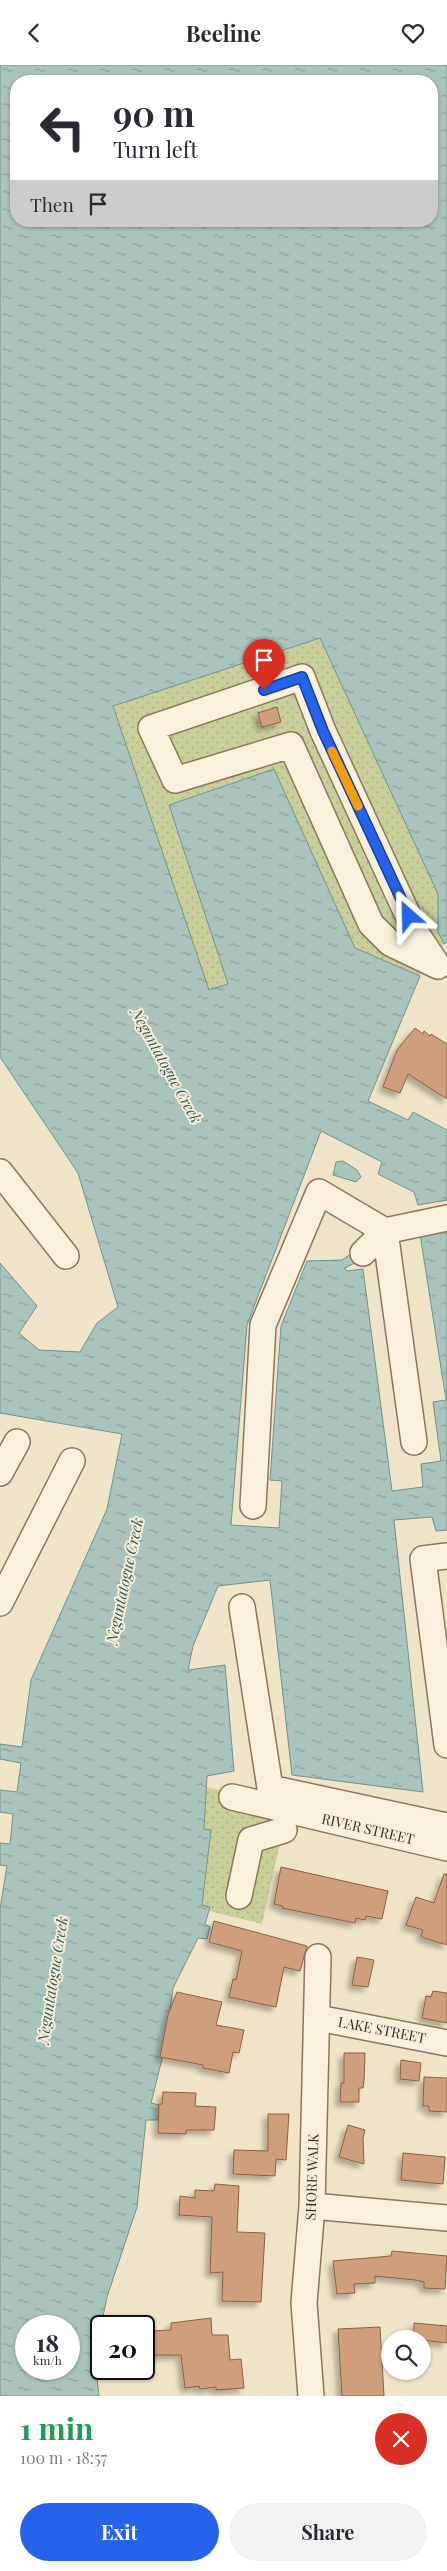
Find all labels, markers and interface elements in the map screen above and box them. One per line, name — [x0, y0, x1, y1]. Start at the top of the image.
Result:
text: Beeline — [186, 18, 261, 48]
icon: back — [20, 19, 48, 47]
icon: heart — [399, 19, 427, 47]
text: 90 m — [113, 89, 195, 136]
icon: left — [30, 95, 95, 160]
text: Turn left — [113, 134, 198, 164]
icon: arrive — [84, 190, 112, 218]
text: Then — [30, 191, 74, 217]
pin — [243, 639, 285, 690]
icon: arrive — [250, 646, 278, 674]
position arrow — [382, 889, 434, 941]
water label: Neguntatogue Creek — [126, 1003, 207, 1127]
water label: Neguntatogue Creek — [100, 1516, 147, 1648]
street label: RIVER STREET — [320, 1809, 417, 1848]
water label: Neguntatogue Creek — [32, 1915, 72, 2047]
street label: LAKE STREET — [337, 2012, 428, 2047]
street label: SHORE WALK — [300, 2132, 323, 2221]
speed limit sign: 20 — [90, 2315, 155, 2380]
text: 18 — [36, 2325, 59, 2358]
map controls — [381, 2330, 431, 2380]
button: search — [381, 2330, 431, 2380]
text: km/h — [33, 2352, 62, 2368]
text: 1 min — [20, 2408, 94, 2448]
button: close — [375, 2413, 427, 2465]
text: 100 m · 18:57 — [20, 2447, 107, 2468]
button: Exit — [20, 2503, 219, 2561]
button: Share — [229, 2503, 427, 2561]

